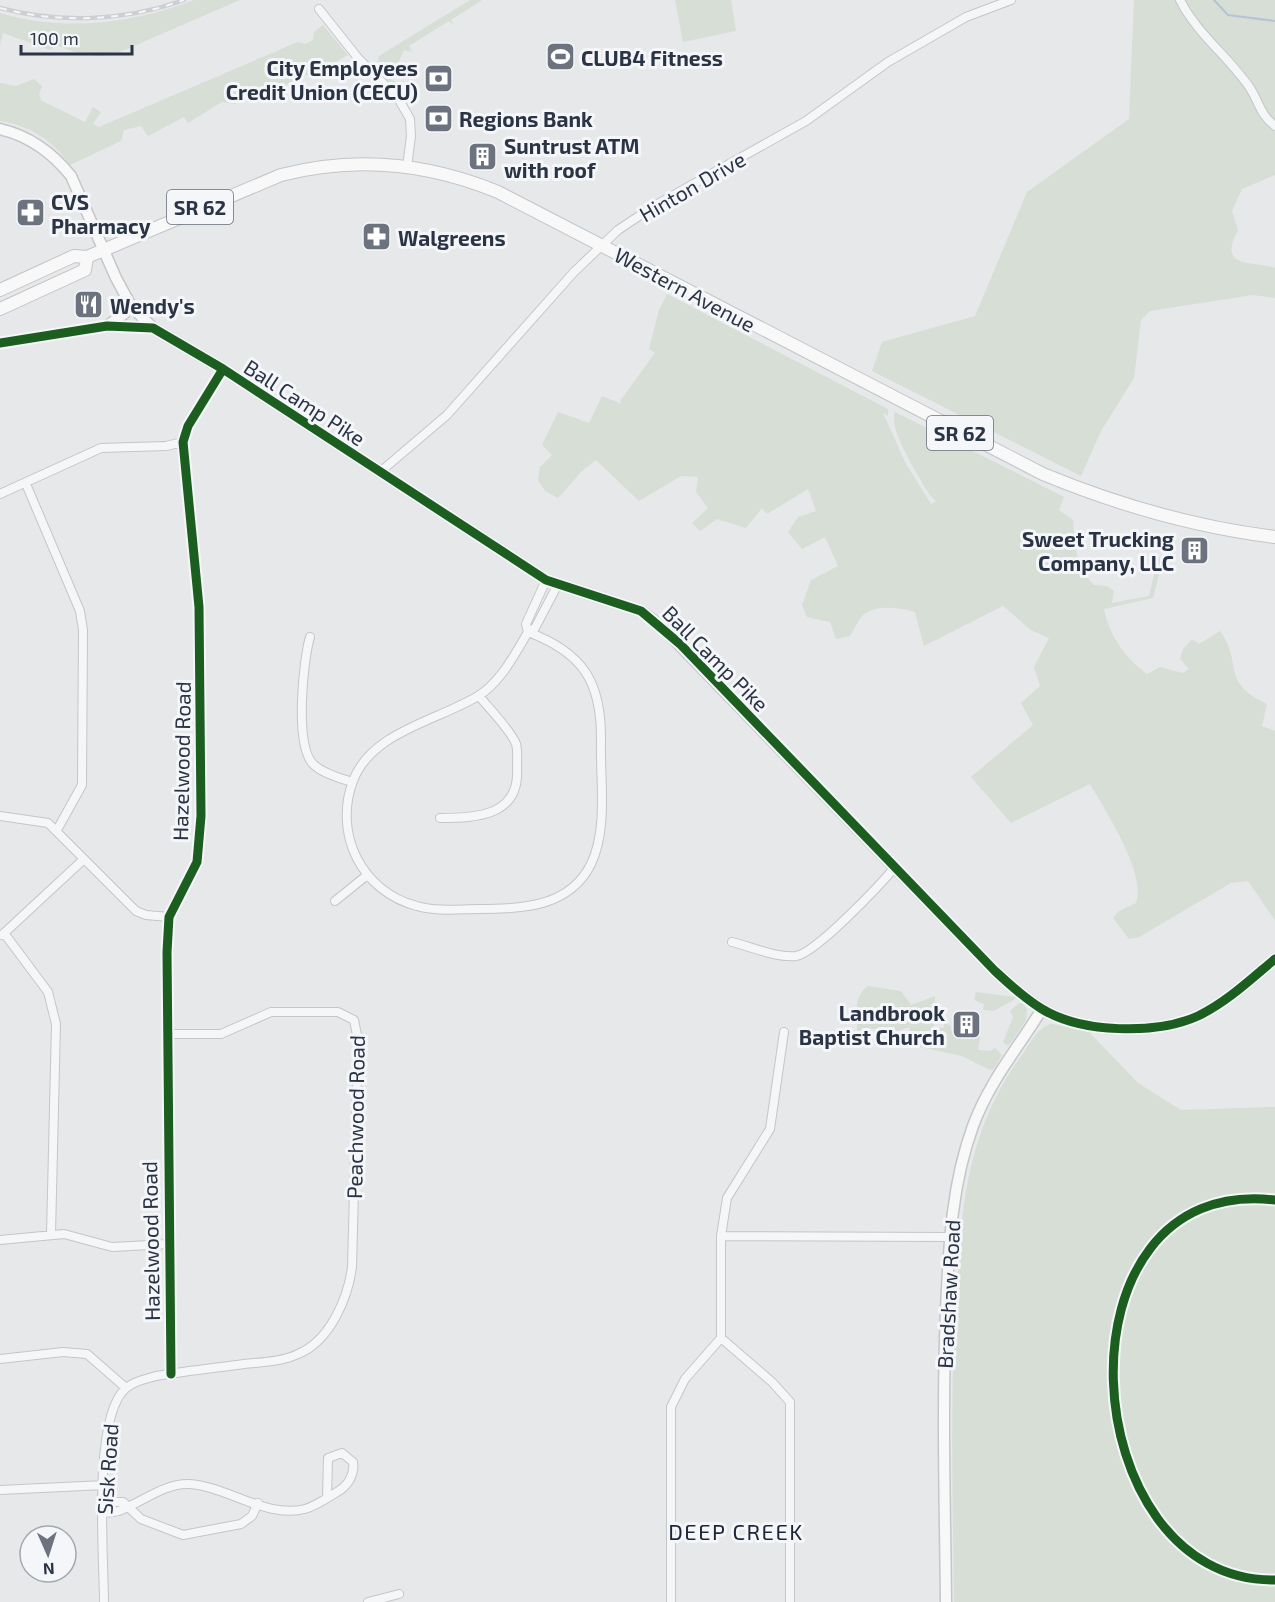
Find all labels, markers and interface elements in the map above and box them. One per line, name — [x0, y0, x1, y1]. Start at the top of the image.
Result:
scale bar — [21, 18, 132, 56]
text: 100 m — [30, 27, 79, 49]
sports icon: CLUB4 Fitness — [544, 41, 576, 73]
place label: CLUB4 Fitness — [581, 45, 723, 70]
place label: City Employees Credit Union (CECU) — [226, 55, 418, 104]
bank icon: City Employees Credit Union (CECU) — [423, 63, 455, 95]
bank icon: Regions Bank — [422, 102, 454, 134]
place label: Regions Bank — [459, 106, 593, 131]
place label: Suntrust ATM with roof — [504, 133, 640, 182]
building icon: Suntrust ATM with roof — [467, 141, 499, 173]
street label: Hinton Drive — [635, 146, 749, 226]
place label: CVS Pharmacy — [51, 189, 151, 239]
road number: SR 62 — [167, 190, 233, 224]
pharmacy icon: CVS Pharmacy — [14, 197, 46, 229]
pharmacy icon: Walgreens — [361, 221, 393, 253]
place label: Walgreens — [398, 225, 506, 250]
street label: Western Avenue — [610, 241, 760, 337]
restaurant icon: Wendy's — [73, 289, 105, 321]
place label: Wendy's — [110, 293, 195, 319]
street label: Ball Camp Pike — [240, 354, 370, 450]
road number: SR 62 — [927, 416, 993, 450]
place label: Sweet Trucking Company, LLC — [1022, 526, 1174, 576]
building icon: Sweet Trucking Company, LLC — [1179, 534, 1211, 566]
street label: Ball Camp Pike — [658, 600, 774, 716]
street label: Hazelwood Road — [167, 681, 195, 841]
place label: Landbrook Baptist Church — [799, 1000, 945, 1049]
building icon: Landbrook Baptist Church — [950, 1008, 982, 1040]
street label: Peachwood Road — [341, 1035, 369, 1199]
street label: Hazelwood Road — [136, 1161, 164, 1321]
street label: Bradshaw Road — [932, 1219, 964, 1369]
street label: Sisk Road — [91, 1423, 123, 1515]
district label: DEEP CREEK — [668, 1518, 804, 1544]
north arrow — [18, 1524, 78, 1584]
text: N — [43, 1560, 55, 1579]

